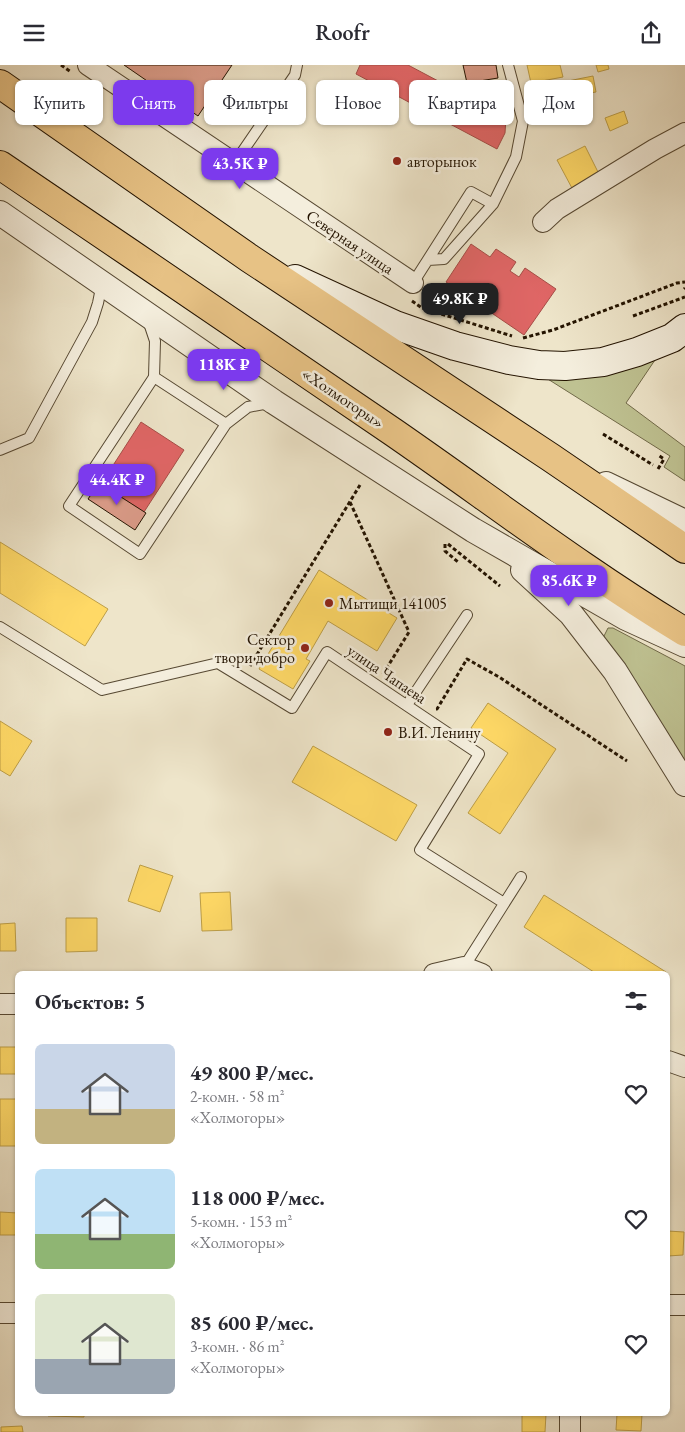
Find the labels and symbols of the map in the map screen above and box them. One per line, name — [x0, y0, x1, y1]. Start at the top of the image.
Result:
pin: 43.5K ₽ — [194, 147, 286, 190]
place label: авторынок — [407, 151, 477, 172]
marker: авторынок — [391, 155, 403, 167]
street label: Северная улица — [302, 205, 398, 279]
pin: 49.8K ₽ — [414, 283, 506, 325]
pin: 118K ₽ — [183, 349, 265, 391]
street label: «Холмогоры» — [298, 363, 388, 433]
pin: 44.4K ₽ — [71, 463, 163, 506]
pin: 85.6K ₽ — [523, 565, 615, 607]
place label: Мытищи 141005 — [339, 593, 447, 614]
marker: Мытищи 141005 — [323, 597, 335, 609]
place label: Сектор твори добро — [215, 629, 295, 668]
street label: улица Чапаева — [343, 640, 431, 709]
marker: Сектор твори добро — [299, 642, 311, 654]
place label: В.И. Ленину — [398, 722, 482, 743]
marker: В.И. Ленину — [382, 726, 394, 738]

